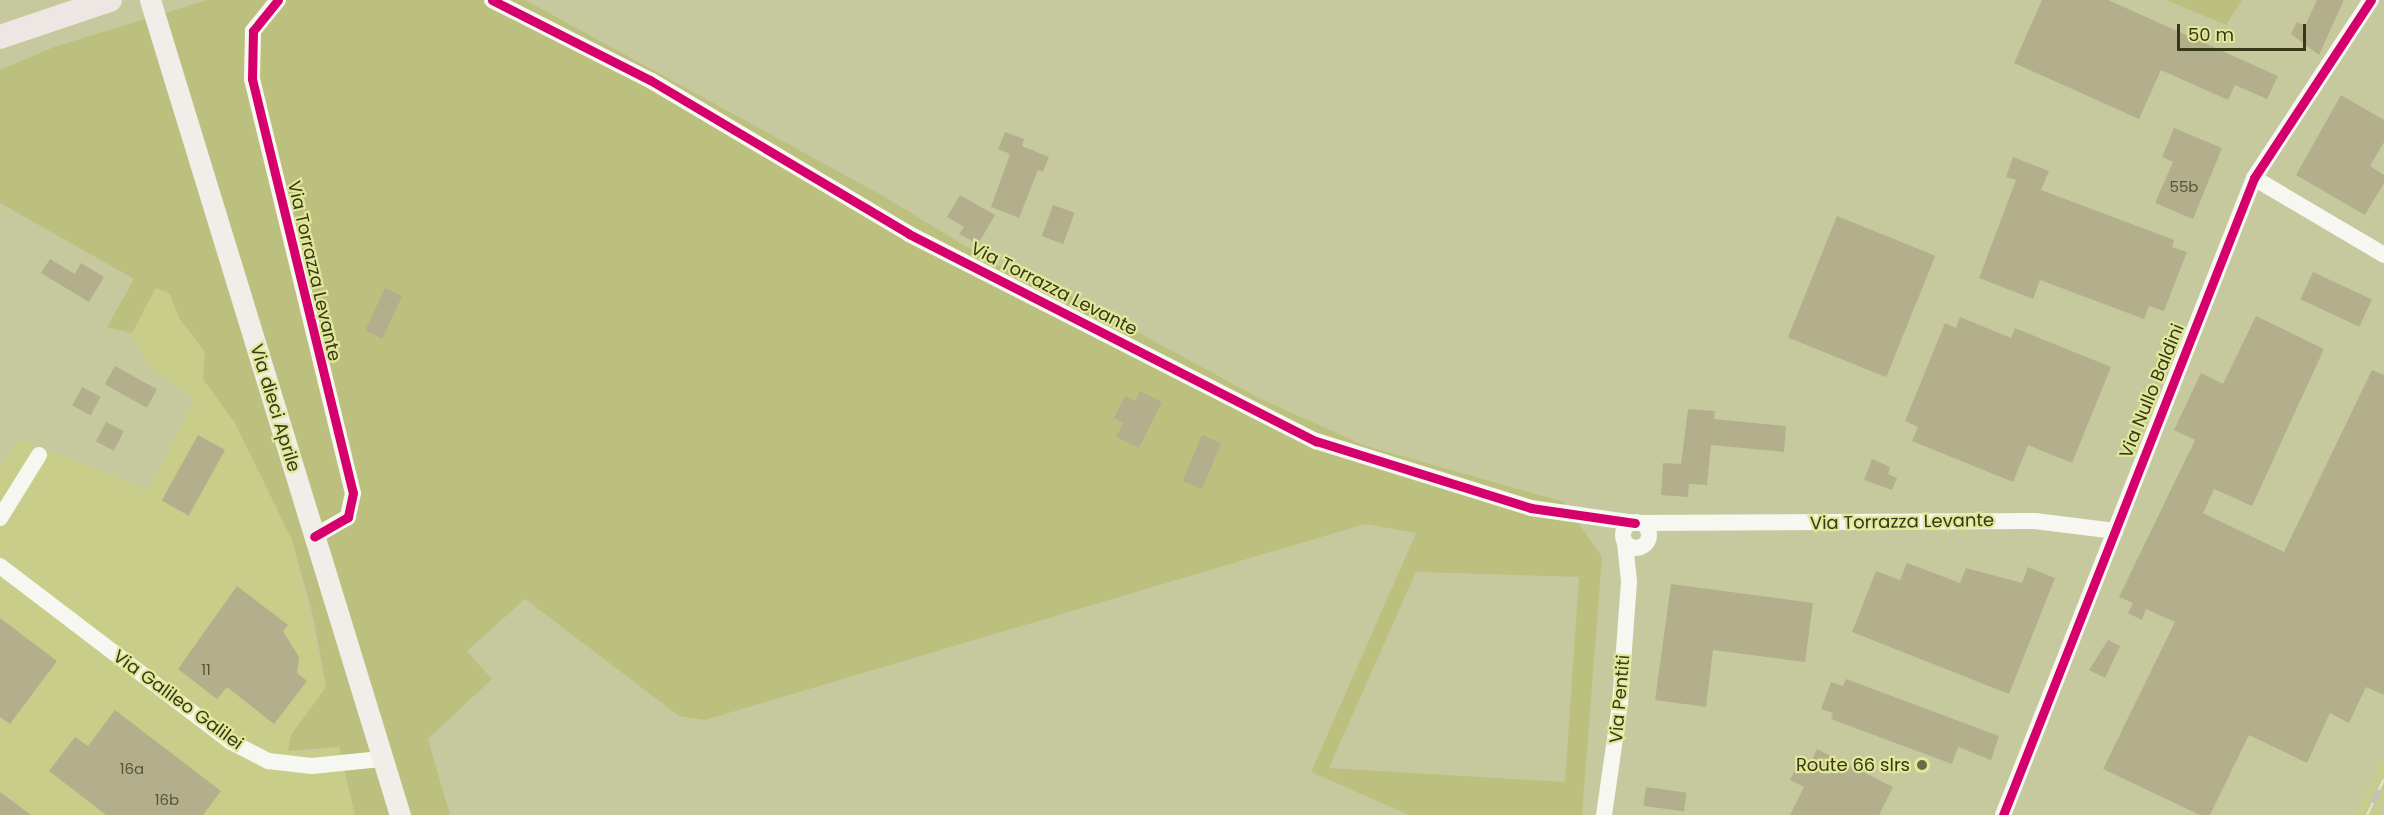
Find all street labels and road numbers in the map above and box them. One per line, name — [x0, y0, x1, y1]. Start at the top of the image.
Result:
street label: Via Torrazza Levante — [283, 179, 345, 363]
street label: Via Torrazza Levante — [967, 238, 1141, 340]
street label: Via Nullo Baldini — [2115, 321, 2189, 461]
street label: Via dieci Aprile — [245, 341, 305, 475]
street label: Via Torrazza Levante — [1810, 510, 1994, 534]
street label: Via Galileo Galilei — [109, 646, 247, 754]
street label: Via Pentiti — [1605, 654, 1635, 744]

